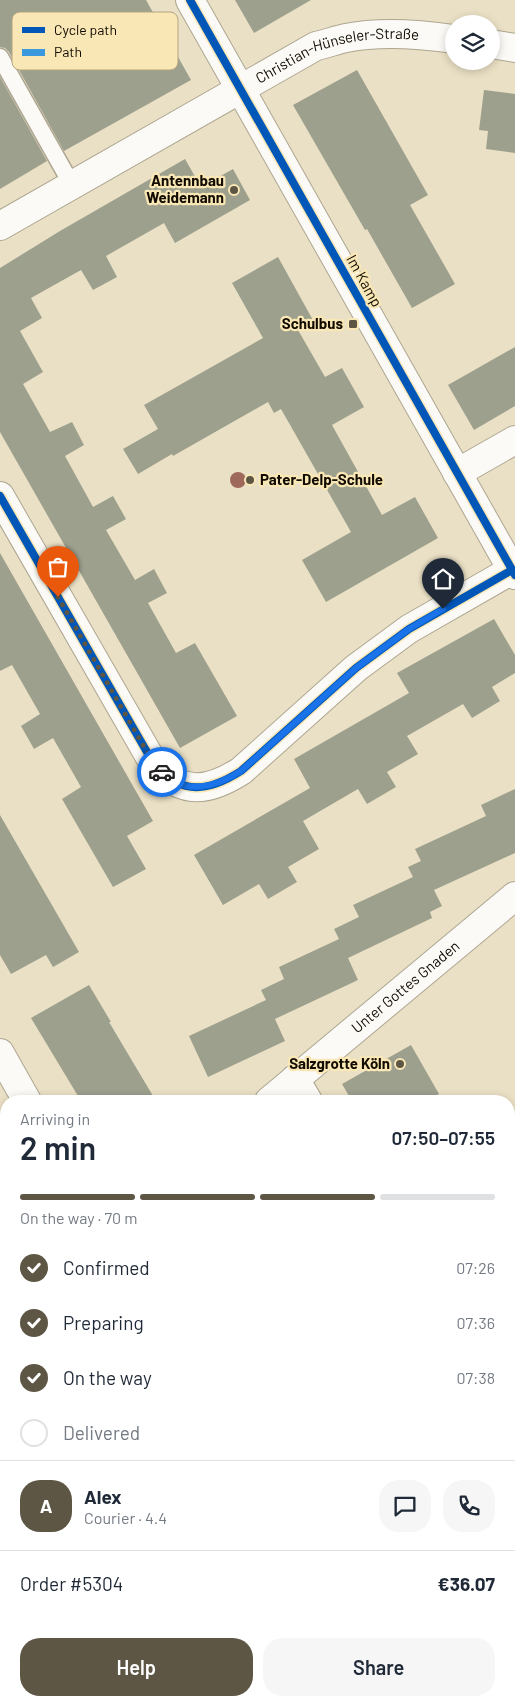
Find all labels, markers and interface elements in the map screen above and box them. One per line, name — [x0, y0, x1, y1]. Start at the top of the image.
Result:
legend — [12, 12, 178, 70]
map controls — [445, 15, 500, 70]
button: layers — [445, 15, 500, 70]
text: Cycle path — [54, 21, 117, 38]
street label: Christian-Hünseler-Straße — [252, 24, 420, 87]
text: Path — [54, 43, 82, 60]
place label: Antennbau Weidemann — [146, 171, 224, 206]
marker: Antennbau Weidemann — [228, 184, 240, 196]
street label: Im Kamp — [343, 251, 387, 310]
place label: Schulbus — [282, 314, 343, 332]
marker: Schulbus — [347, 318, 359, 330]
place label: Pater-Delp-Schule — [260, 470, 383, 488]
marker: Pater-Delp-Schule — [244, 474, 256, 486]
pin — [37, 546, 79, 597]
icon: bag — [44, 553, 72, 581]
pin — [422, 558, 464, 609]
icon: home — [429, 565, 457, 593]
courier — [137, 747, 187, 797]
icon: car — [148, 758, 176, 786]
street label: Unter Gottes Gnaden — [348, 936, 463, 1036]
place label: Salzgrotte Köln — [289, 1054, 390, 1072]
marker: Salzgrotte Köln — [394, 1058, 406, 1070]
text: Arriving in — [20, 1109, 90, 1128]
text: 07:50–07:55 — [392, 1126, 495, 1149]
text: 2 min — [20, 1128, 96, 1166]
text: On the way · 70 m — [20, 1208, 137, 1227]
icon: check — [20, 1254, 48, 1282]
text: Confirmed — [63, 1256, 150, 1279]
text: 07:26 — [456, 1258, 495, 1277]
icon: check — [20, 1309, 48, 1337]
text: Preparing — [63, 1311, 144, 1334]
text: 07:36 — [456, 1313, 495, 1332]
icon: check — [20, 1364, 48, 1392]
text: On the way — [63, 1366, 152, 1389]
text: 07:38 — [456, 1368, 495, 1387]
text: Delivered — [63, 1421, 140, 1444]
button: chat — [379, 1480, 431, 1532]
button: phone — [443, 1480, 495, 1532]
text: Alex — [84, 1485, 122, 1508]
text: A — [40, 1494, 52, 1517]
text: Courier · 4.4 — [84, 1508, 167, 1527]
text: Order #5304 — [20, 1572, 123, 1595]
text: €36.07 — [438, 1572, 495, 1595]
button: Help — [20, 1638, 253, 1696]
button: Share — [263, 1638, 495, 1696]

